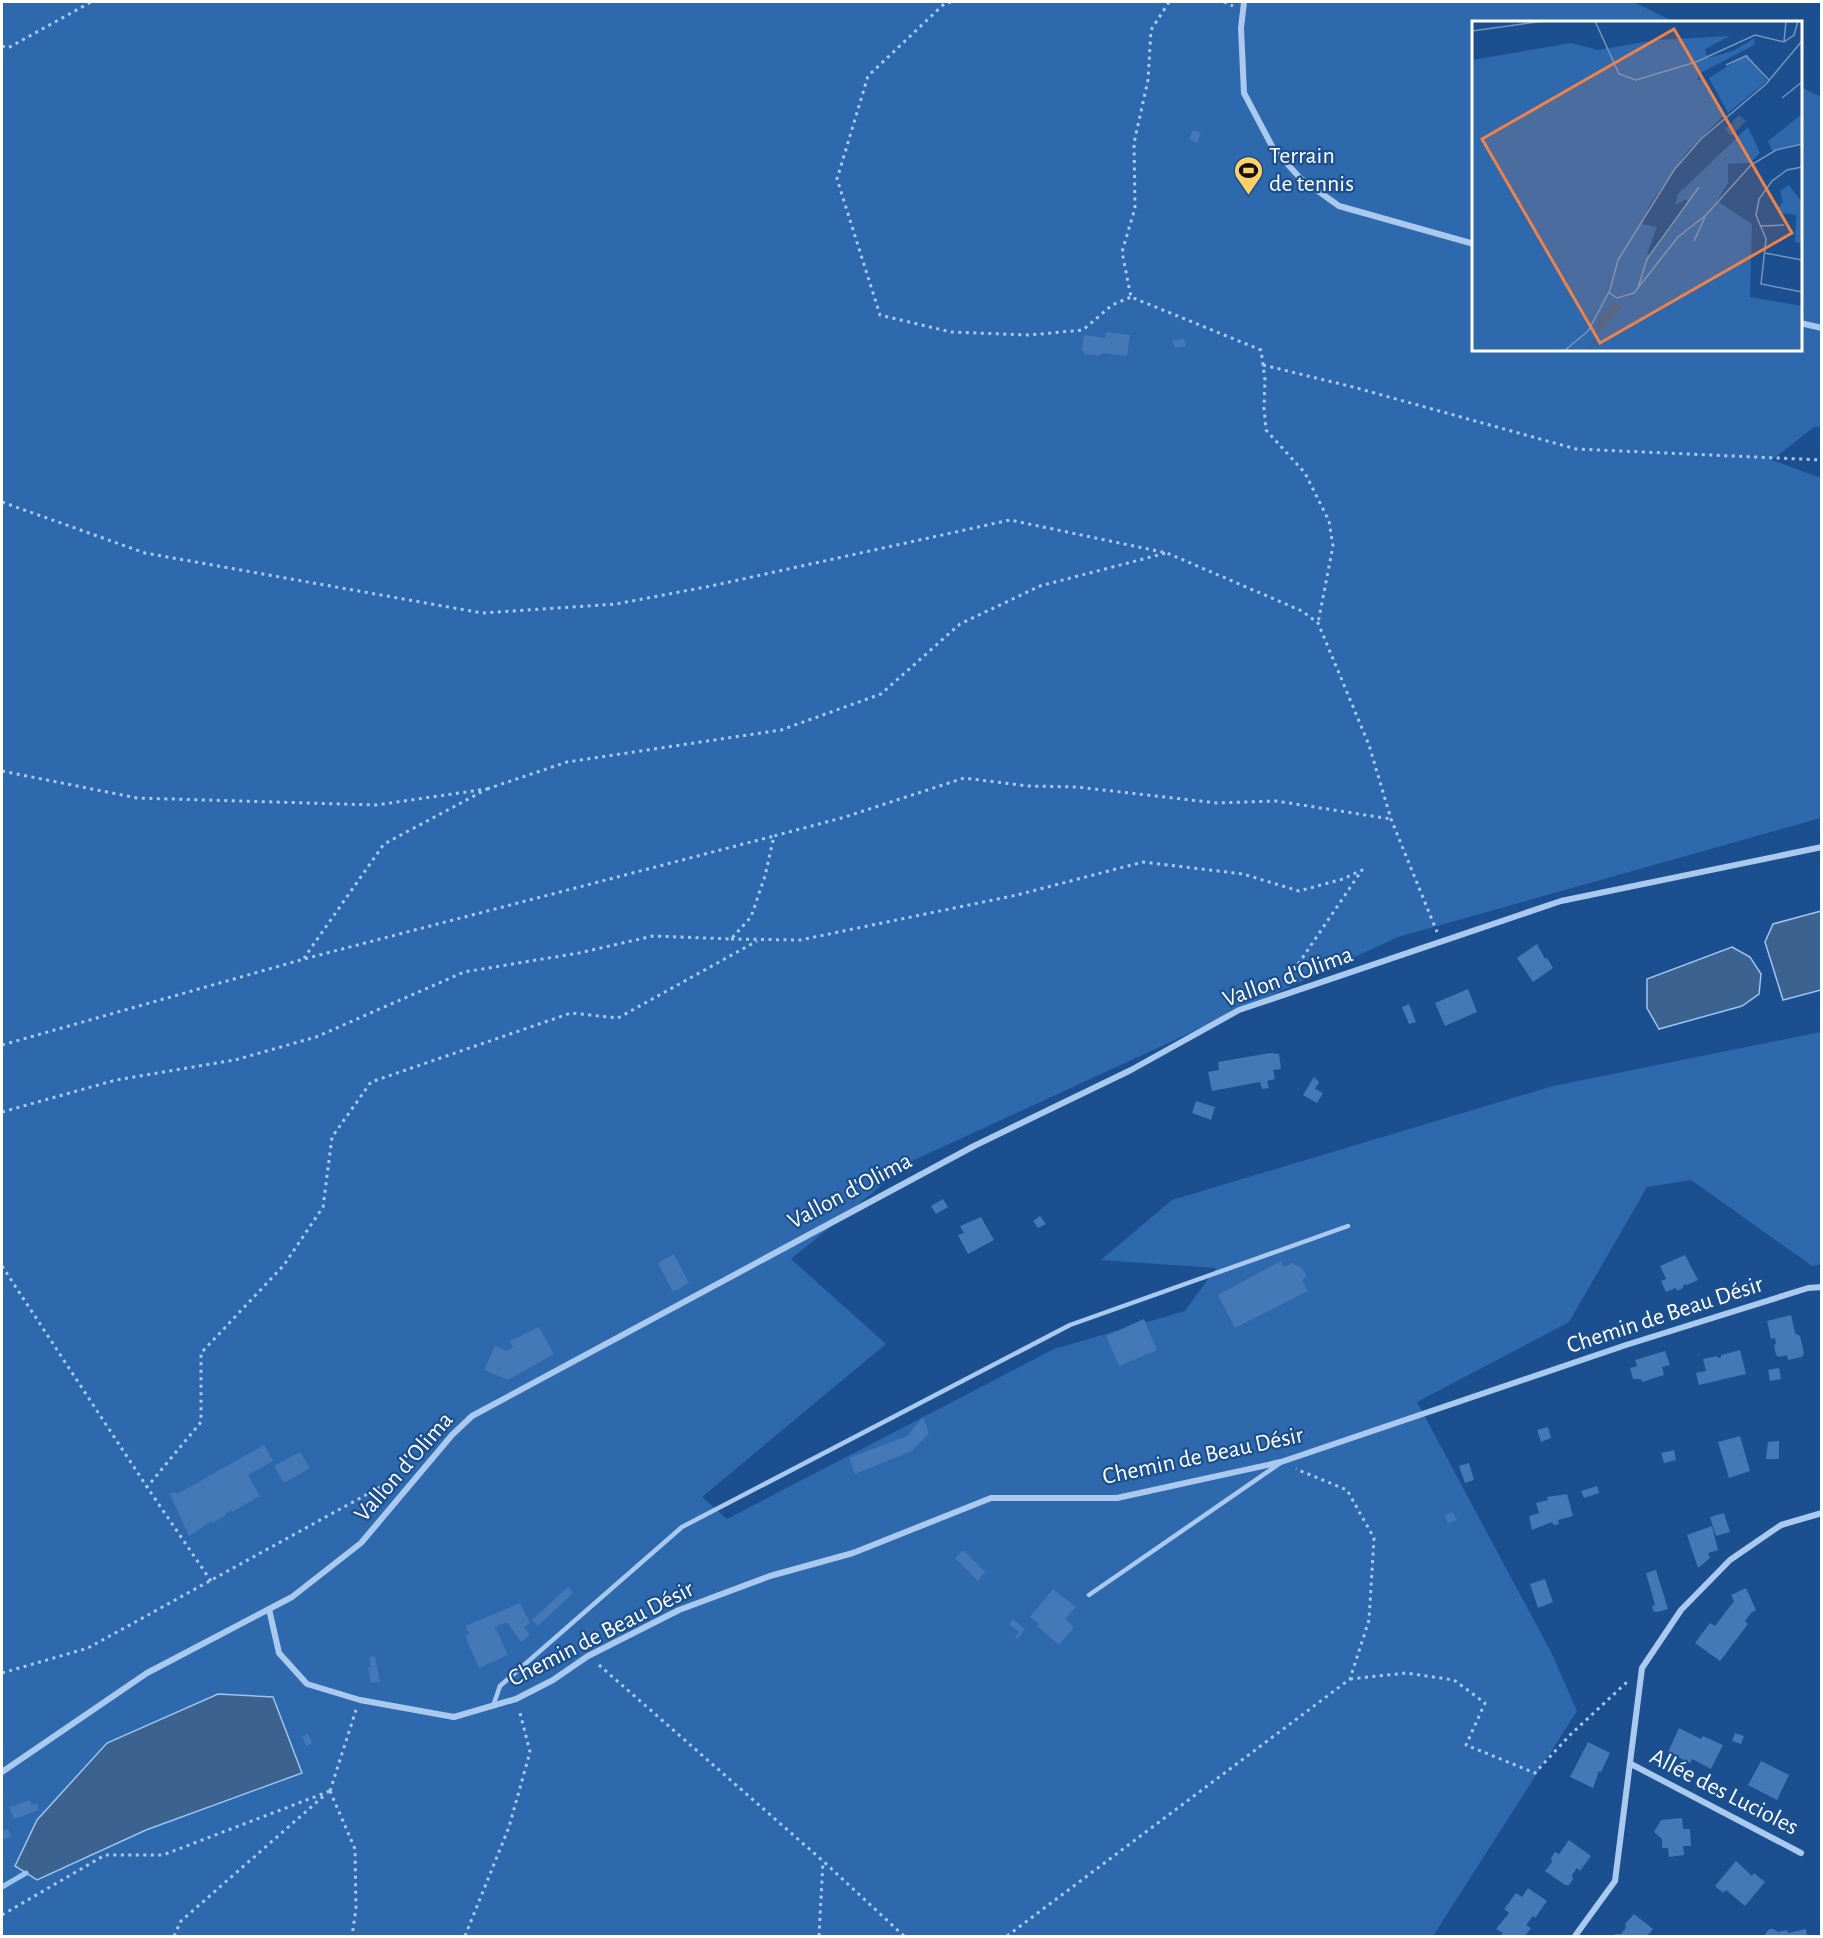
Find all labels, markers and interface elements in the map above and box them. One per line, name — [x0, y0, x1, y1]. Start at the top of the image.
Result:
inset map — [1472, 21, 1802, 351]
place label: Terrain de tennis — [1269, 144, 1354, 196]
sports icon: Terrain de tennis — [1232, 154, 1264, 196]
street label: Vallon d'Olima — [1220, 942, 1356, 1012]
street label: Vallon d'Olima — [784, 1148, 916, 1234]
street label: Chemin de Beau Désir — [1564, 1272, 1766, 1358]
street label: Vallon d'Olima — [350, 1408, 458, 1526]
street label: Chemin de Beau Désir — [1100, 1423, 1306, 1489]
street label: Chemin de Beau Désir — [504, 1577, 698, 1691]
street label: Allée des Lucioles — [1646, 1744, 1802, 1840]

